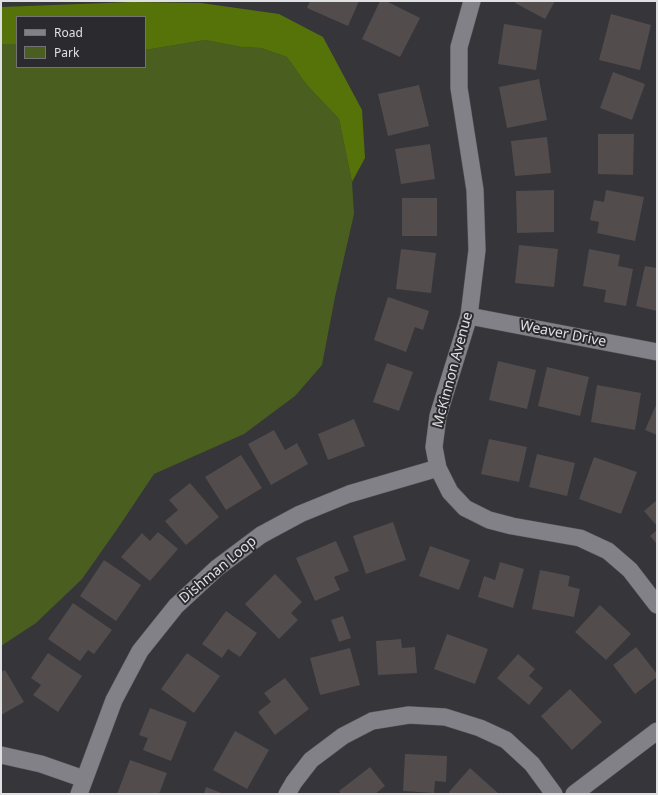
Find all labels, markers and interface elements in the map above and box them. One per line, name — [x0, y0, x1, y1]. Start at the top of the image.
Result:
legend — [16, 16, 146, 68]
text: Road — [54, 24, 83, 41]
text: Park — [54, 44, 79, 61]
street label: McKinnon Avenue — [429, 310, 477, 430]
street label: Weaver Drive — [518, 317, 608, 351]
street label: Dishman Loop — [176, 533, 260, 607]

